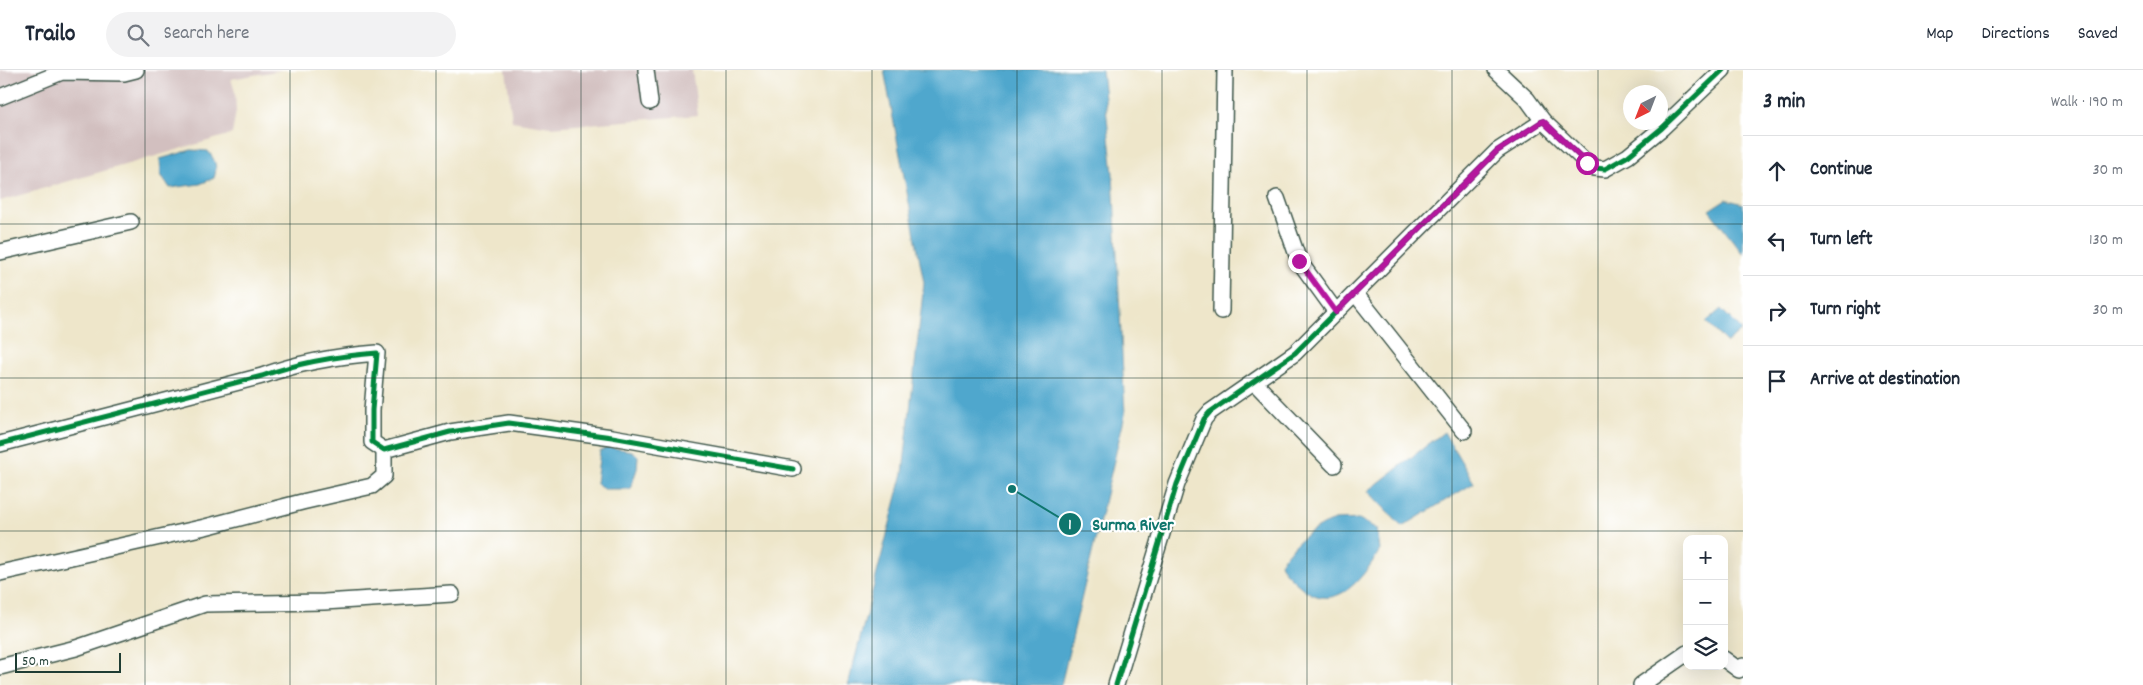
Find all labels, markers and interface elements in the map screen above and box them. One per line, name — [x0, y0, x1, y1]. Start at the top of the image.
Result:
search box — [106, 12, 456, 57]
text: Trailo — [25, 18, 76, 52]
icon: search — [124, 21, 152, 49]
text: Search here — [164, 21, 249, 48]
text: Map — [1926, 22, 1953, 47]
text: Directions — [1981, 22, 2050, 47]
text: Saved — [2078, 22, 2118, 47]
north arrow — [1623, 85, 1668, 130]
text: 3 min — [1763, 88, 1805, 118]
text: Walk · 190 m — [2051, 91, 2123, 114]
route start — [1576, 152, 1599, 175]
icon: ahead — [1763, 157, 1791, 185]
text: Continue — [1810, 157, 1872, 184]
text: 30 m — [2093, 159, 2123, 182]
icon: left — [1763, 227, 1791, 255]
text: Turn left — [1810, 227, 1873, 254]
text: 130 m — [2089, 229, 2123, 252]
route end — [1288, 250, 1311, 273]
icon: right — [1763, 297, 1791, 325]
text: Turn right — [1810, 297, 1881, 324]
text: 30 m — [2093, 299, 2123, 322]
icon: arrive — [1763, 367, 1791, 395]
text: Arrive at destination — [1810, 367, 1960, 394]
callout: Surma River — [1057, 508, 1184, 541]
text: Surma River — [1092, 514, 1174, 539]
text: 1 — [1068, 515, 1072, 537]
map controls — [1683, 535, 1728, 670]
button: + — [1683, 535, 1728, 580]
button: − — [1683, 580, 1728, 625]
button: layers — [1683, 625, 1728, 670]
scale bar — [15, 650, 121, 673]
text: 50 m — [22, 652, 49, 672]

